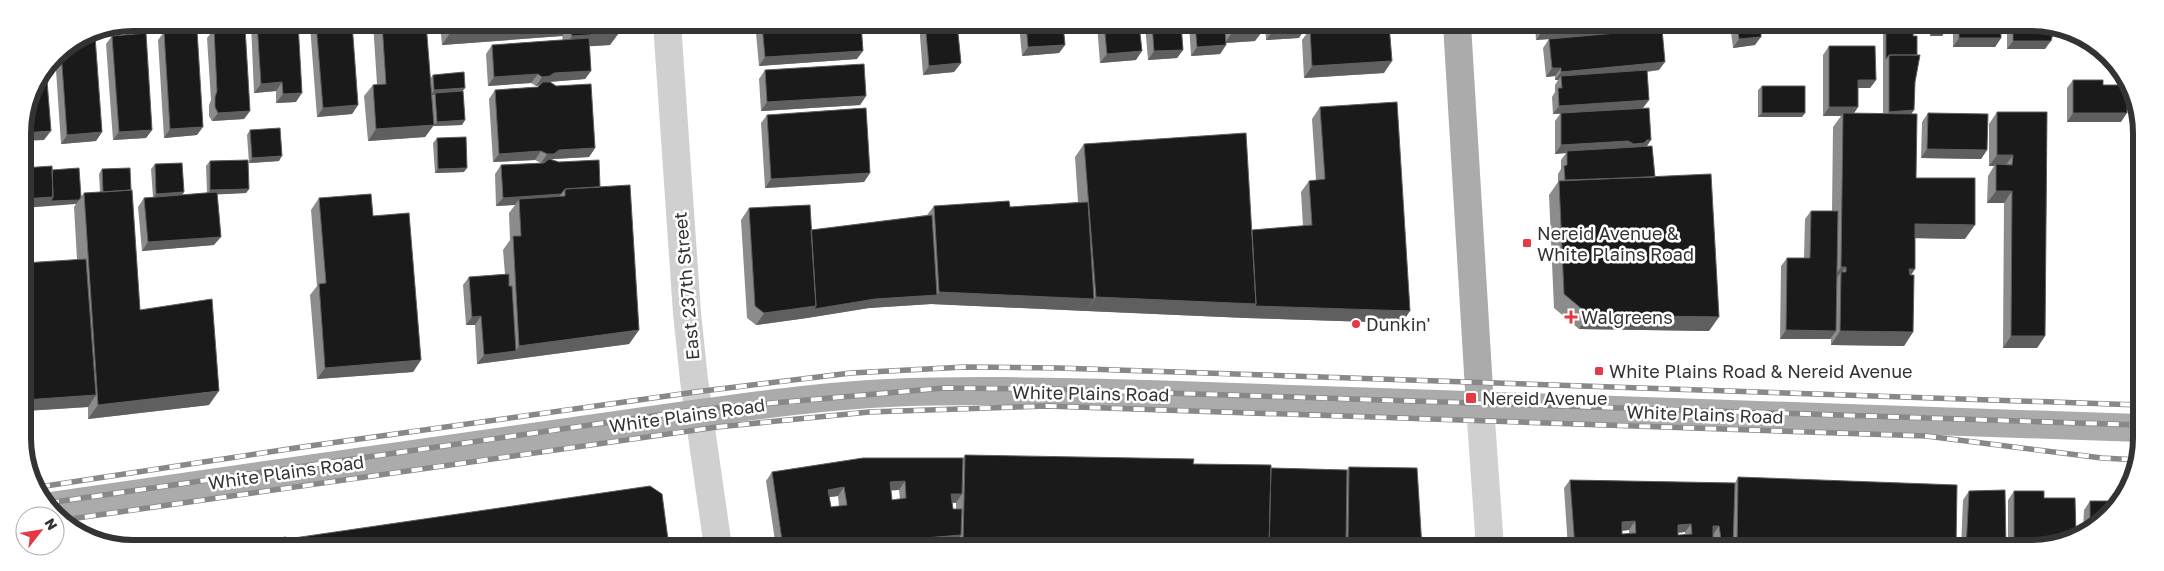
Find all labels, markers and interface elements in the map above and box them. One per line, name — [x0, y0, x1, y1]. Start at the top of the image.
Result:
street label: East 237th Street — [669, 211, 703, 361]
place label: Nereid Avenue & White Plains Road — [1537, 222, 1694, 265]
marker: Nereid Avenue & White Plains Road — [1521, 237, 1533, 249]
place label: Walgreens — [1581, 306, 1673, 328]
marker: Walgreens — [1565, 311, 1577, 323]
place label: Dunkin' — [1366, 313, 1430, 335]
marker: Dunkin' — [1350, 318, 1362, 330]
place label: White Plains Road & Nereid Avenue — [1609, 360, 1912, 382]
marker: White Plains Road & Nereid Avenue — [1593, 365, 1605, 377]
street label: White Plains Road — [1012, 381, 1170, 405]
place label: Nereid Avenue — [1482, 387, 1607, 409]
marker: Nereid Avenue — [1464, 391, 1478, 405]
street label: White Plains Road — [608, 393, 766, 437]
street label: White Plains Road — [1626, 400, 1784, 428]
street label: White Plains Road — [207, 450, 365, 494]
north arrow — [15, 506, 65, 556]
text: N — [42, 515, 62, 533]

